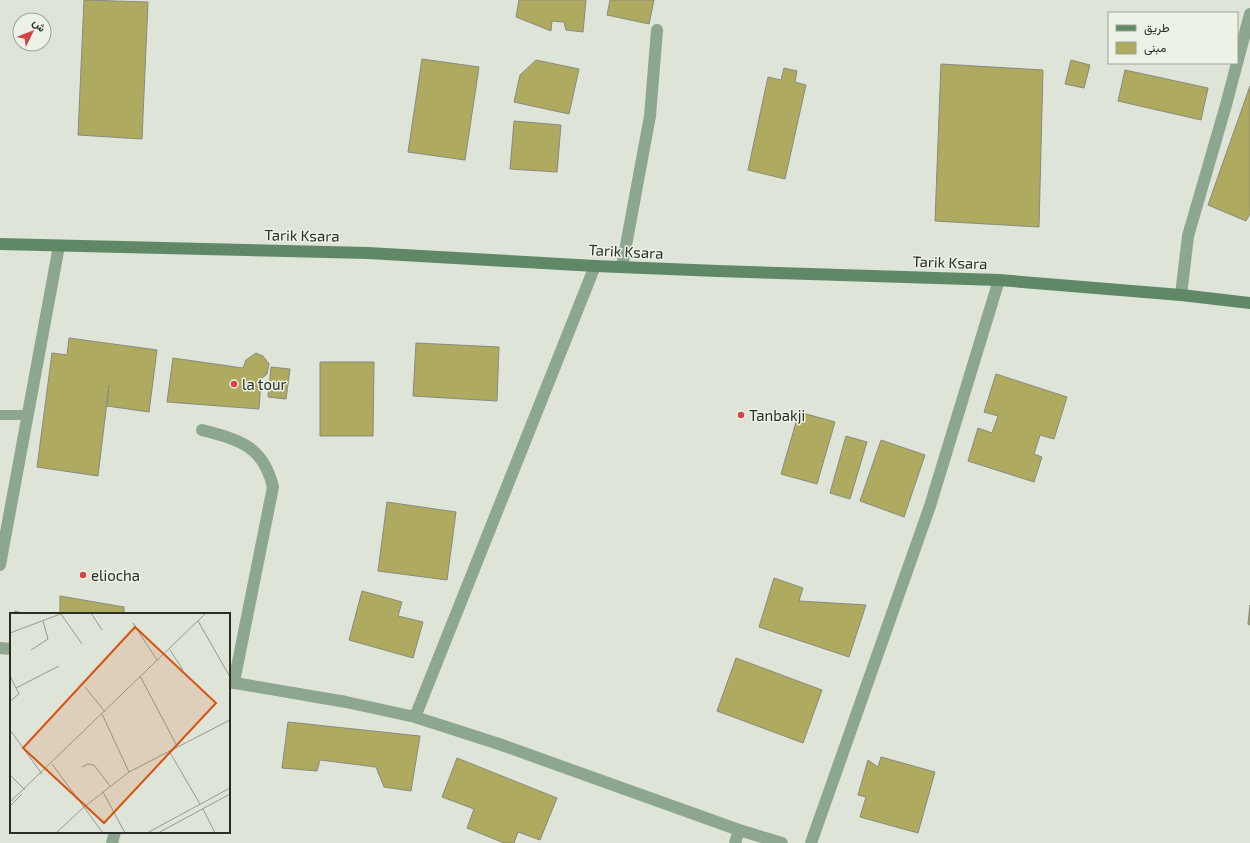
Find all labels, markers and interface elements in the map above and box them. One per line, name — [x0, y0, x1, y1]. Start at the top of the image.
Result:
north arrow — [12, 12, 52, 52]
legend — [1108, 12, 1238, 64]
text: ش — [30, 16, 49, 35]
text: طريق — [1144, 20, 1170, 36]
text: مبنى — [1144, 40, 1166, 56]
street label: Tarik Ksara — [264, 225, 340, 245]
street label: Tarik Ksara — [588, 240, 664, 262]
street label: Tarik Ksara — [912, 252, 988, 272]
place label: la tour — [242, 375, 287, 393]
marker: la tour — [229, 379, 239, 389]
place label: Tanbakji — [749, 406, 805, 425]
marker: Tanbakji — [736, 410, 746, 420]
place label: eliocha — [91, 566, 140, 584]
marker: eliocha — [78, 570, 88, 580]
inset map — [10, 613, 230, 833]

